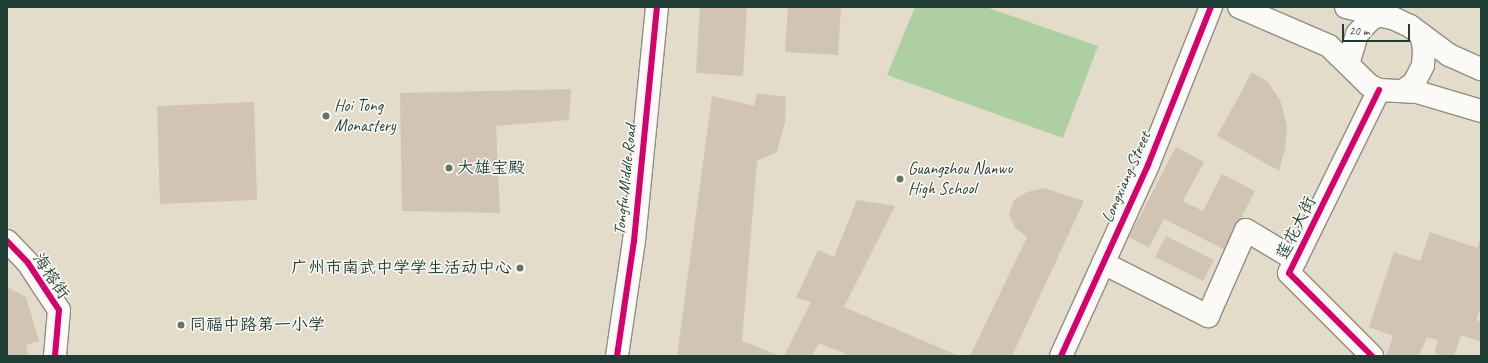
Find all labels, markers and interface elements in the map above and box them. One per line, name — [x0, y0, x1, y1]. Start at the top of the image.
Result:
scale bar — [1344, 16, 1412, 42]
text: 20 m — [1349, 23, 1369, 39]
place label: Hoi Tong Monastery — [334, 96, 396, 136]
marker: Hoi Tong Monastery — [321, 111, 331, 121]
street label: Tongfu Middle Road — [609, 124, 641, 236]
street label: Longxiang Street — [1097, 128, 1155, 226]
place label: 大雄宝殿 — [457, 158, 525, 178]
place label: Guangzhou Nanwu High School — [908, 159, 1013, 199]
marker: 大雄宝殿 — [444, 163, 454, 173]
marker: Guangzhou Nanwu High School — [895, 174, 905, 184]
street label: 莲花大街 — [1272, 193, 1320, 263]
street label: 海榕街 — [28, 249, 74, 303]
place label: 广州市南武中学学生活动中心 — [291, 258, 512, 278]
marker: 广州市南武中学学生活动中心 — [515, 263, 525, 273]
place label: 同福中路第一小学 — [189, 315, 325, 335]
marker: 同福中路第一小学 — [176, 320, 186, 330]

